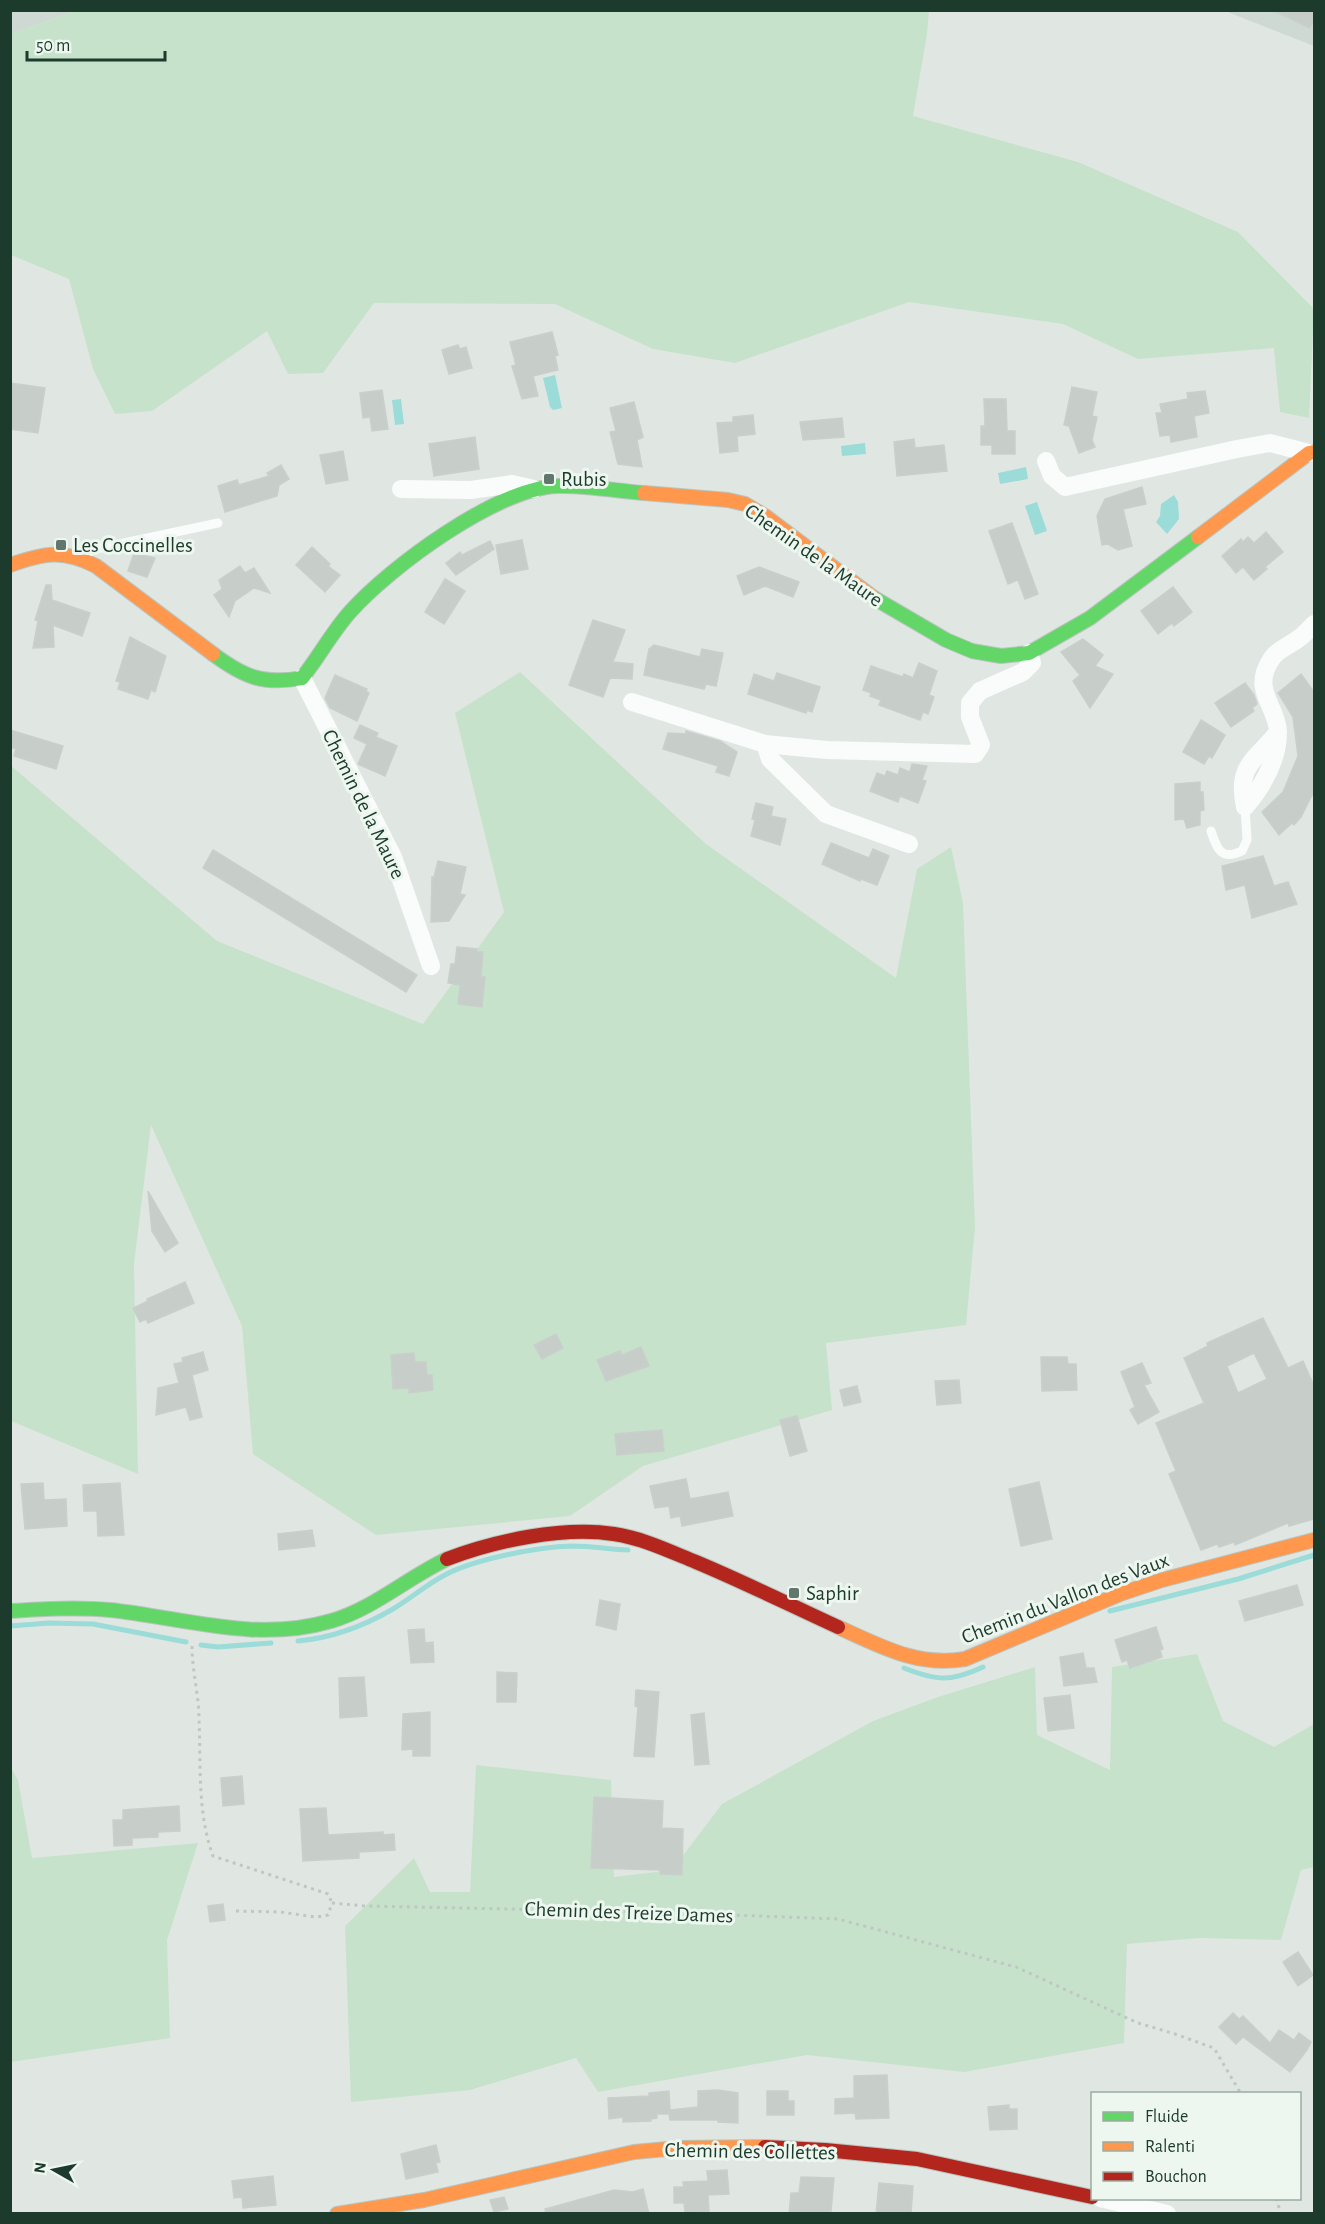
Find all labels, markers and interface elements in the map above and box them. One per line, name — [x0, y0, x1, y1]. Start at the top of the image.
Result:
scale bar — [27, 24, 165, 62]
text: 50 m — [36, 37, 70, 55]
place label: Rubis — [561, 469, 607, 490]
marker: Rubis — [542, 472, 556, 486]
street label: Chemin de la Maure — [741, 500, 887, 611]
place label: Les Coccinelles — [73, 535, 193, 556]
marker: Les Coccinelles — [54, 538, 68, 552]
street label: Chemin de la Maure — [318, 726, 409, 882]
street label: Chemin du Vallon des Vaux — [959, 1549, 1172, 1648]
place label: Saphir — [806, 1583, 859, 1604]
marker: Saphir — [787, 1586, 801, 1600]
street label: Chemin des Treize Dames — [524, 1898, 734, 1927]
legend — [1091, 2092, 1301, 2200]
text: Fluide — [1145, 2108, 1188, 2126]
text: Ralenti — [1145, 2138, 1195, 2156]
north arrow — [24, 2140, 84, 2200]
street label: Chemin des Collettes — [664, 2140, 836, 2163]
text: N — [31, 2161, 49, 2175]
text: Bouchon — [1145, 2168, 1207, 2186]

